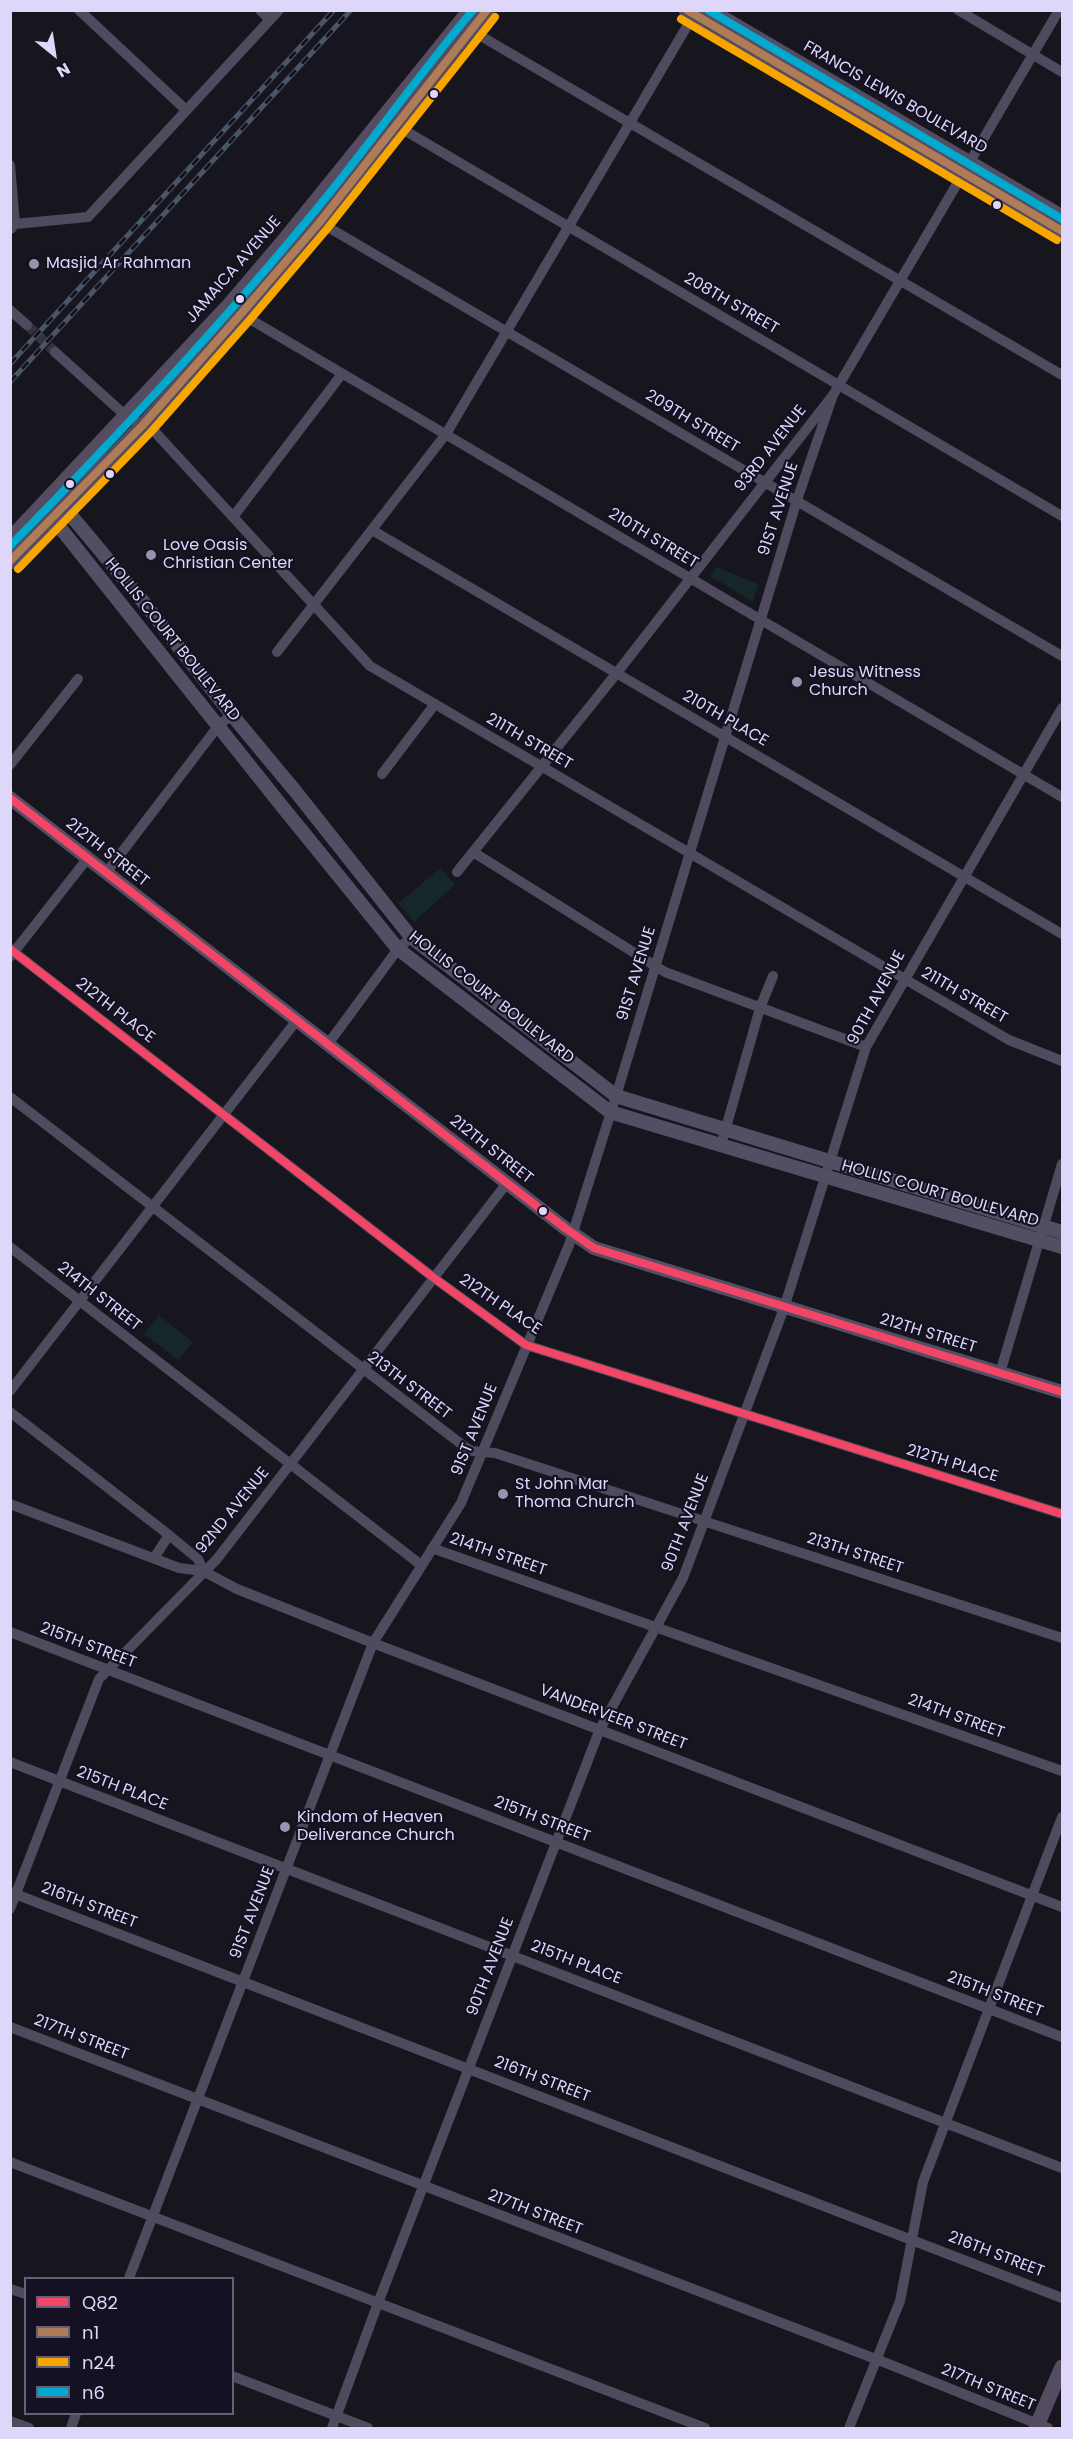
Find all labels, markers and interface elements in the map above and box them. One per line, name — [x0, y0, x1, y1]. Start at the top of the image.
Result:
north arrow — [24, 24, 84, 84]
street label: FRANCIS LEWIS BOULEVARD — [800, 37, 990, 159]
text: N — [52, 57, 74, 83]
unlabelled marker — [428, 88, 440, 100]
unlabelled marker — [991, 199, 1003, 211]
street label: JAMAICA AVENUE — [182, 213, 286, 327]
place label: Masjid Ar Rahman — [46, 254, 191, 274]
marker: Masjid Ar Rahman — [27, 257, 41, 271]
street label: 208TH STREET — [680, 269, 782, 339]
unlabelled marker — [234, 293, 246, 305]
street label: 209TH STREET — [642, 386, 742, 458]
street label: 93RD AVENUE — [731, 402, 811, 496]
street label: 91ST AVENUE — [755, 460, 803, 558]
unlabelled marker — [104, 468, 116, 480]
unlabelled marker — [64, 478, 76, 490]
street label: 210TH STREET — [605, 505, 701, 573]
place label: Love Oasis Christian Center — [163, 536, 293, 574]
marker: Love Oasis Christian Center — [144, 548, 158, 562]
street label: HOLLIS COURT BOULEVARD — [100, 555, 244, 725]
place label: Jesus Witness Church — [809, 663, 921, 701]
marker: Jesus Witness Church — [790, 675, 804, 689]
street label: 210TH PLACE — [679, 687, 771, 751]
street label: 211TH STREET — [483, 710, 575, 774]
street label: 212TH STREET — [62, 815, 152, 891]
street label: 91ST AVENUE — [614, 925, 660, 1023]
street label: HOLLIS COURT BOULEVARD — [405, 928, 577, 1068]
street label: 90TH AVENUE — [844, 947, 910, 1049]
street label: 211TH STREET — [918, 964, 1010, 1028]
street label: 212TH PLACE — [72, 974, 158, 1048]
street label: 212TH STREET — [446, 1112, 536, 1188]
street label: HOLLIS COURT BOULEVARD — [839, 1157, 1041, 1231]
unlabelled marker — [537, 1205, 549, 1217]
street label: 214TH STREET — [53, 1258, 145, 1336]
street label: 212TH PLACE — [455, 1270, 545, 1340]
street label: 212TH STREET — [877, 1310, 979, 1358]
street label: 213TH STREET — [363, 1348, 455, 1424]
street label: 91ST AVENUE — [448, 1381, 502, 1479]
street label: 212TH PLACE — [904, 1441, 1000, 1487]
street label: 92ND AVENUE — [192, 1464, 274, 1558]
street label: 90TH AVENUE — [658, 1471, 714, 1575]
place label: St John Mar Thoma Church — [515, 1475, 634, 1513]
marker: St John Mar Thoma Church — [496, 1487, 510, 1501]
street label: 214TH STREET — [447, 1529, 549, 1581]
street label: 213TH STREET — [804, 1529, 906, 1579]
street label: 215TH STREET — [37, 1619, 139, 1673]
street label: VANDERVEER STREET — [537, 1681, 689, 1755]
street label: 214TH STREET — [905, 1691, 1007, 1743]
street label: 215TH PLACE — [74, 1763, 170, 1815]
street label: 215TH STREET — [491, 1793, 593, 1847]
place label: Kindom of Heaven Deliverance Church — [297, 1808, 455, 1846]
marker: Kindom of Heaven Deliverance Church — [278, 1820, 292, 1834]
street label: 91ST AVENUE — [227, 1864, 279, 1962]
street label: 216TH STREET — [38, 1879, 140, 1933]
street label: 90TH AVENUE — [463, 1915, 519, 2019]
street label: 215TH PLACE — [528, 1937, 624, 1989]
street label: 215TH STREET — [944, 1968, 1046, 2022]
street label: 217TH STREET — [31, 2011, 131, 2065]
street label: 216TH STREET — [491, 2053, 593, 2107]
street label: 217TH STREET — [485, 2186, 585, 2240]
street label: 216TH STREET — [945, 2228, 1047, 2282]
legend — [24, 2277, 234, 2415]
text: Q82 — [82, 2290, 118, 2315]
text: n1 — [82, 2320, 99, 2345]
text: n24 — [82, 2350, 115, 2375]
street label: 217TH STREET — [938, 2360, 1038, 2416]
text: n6 — [82, 2380, 105, 2405]

